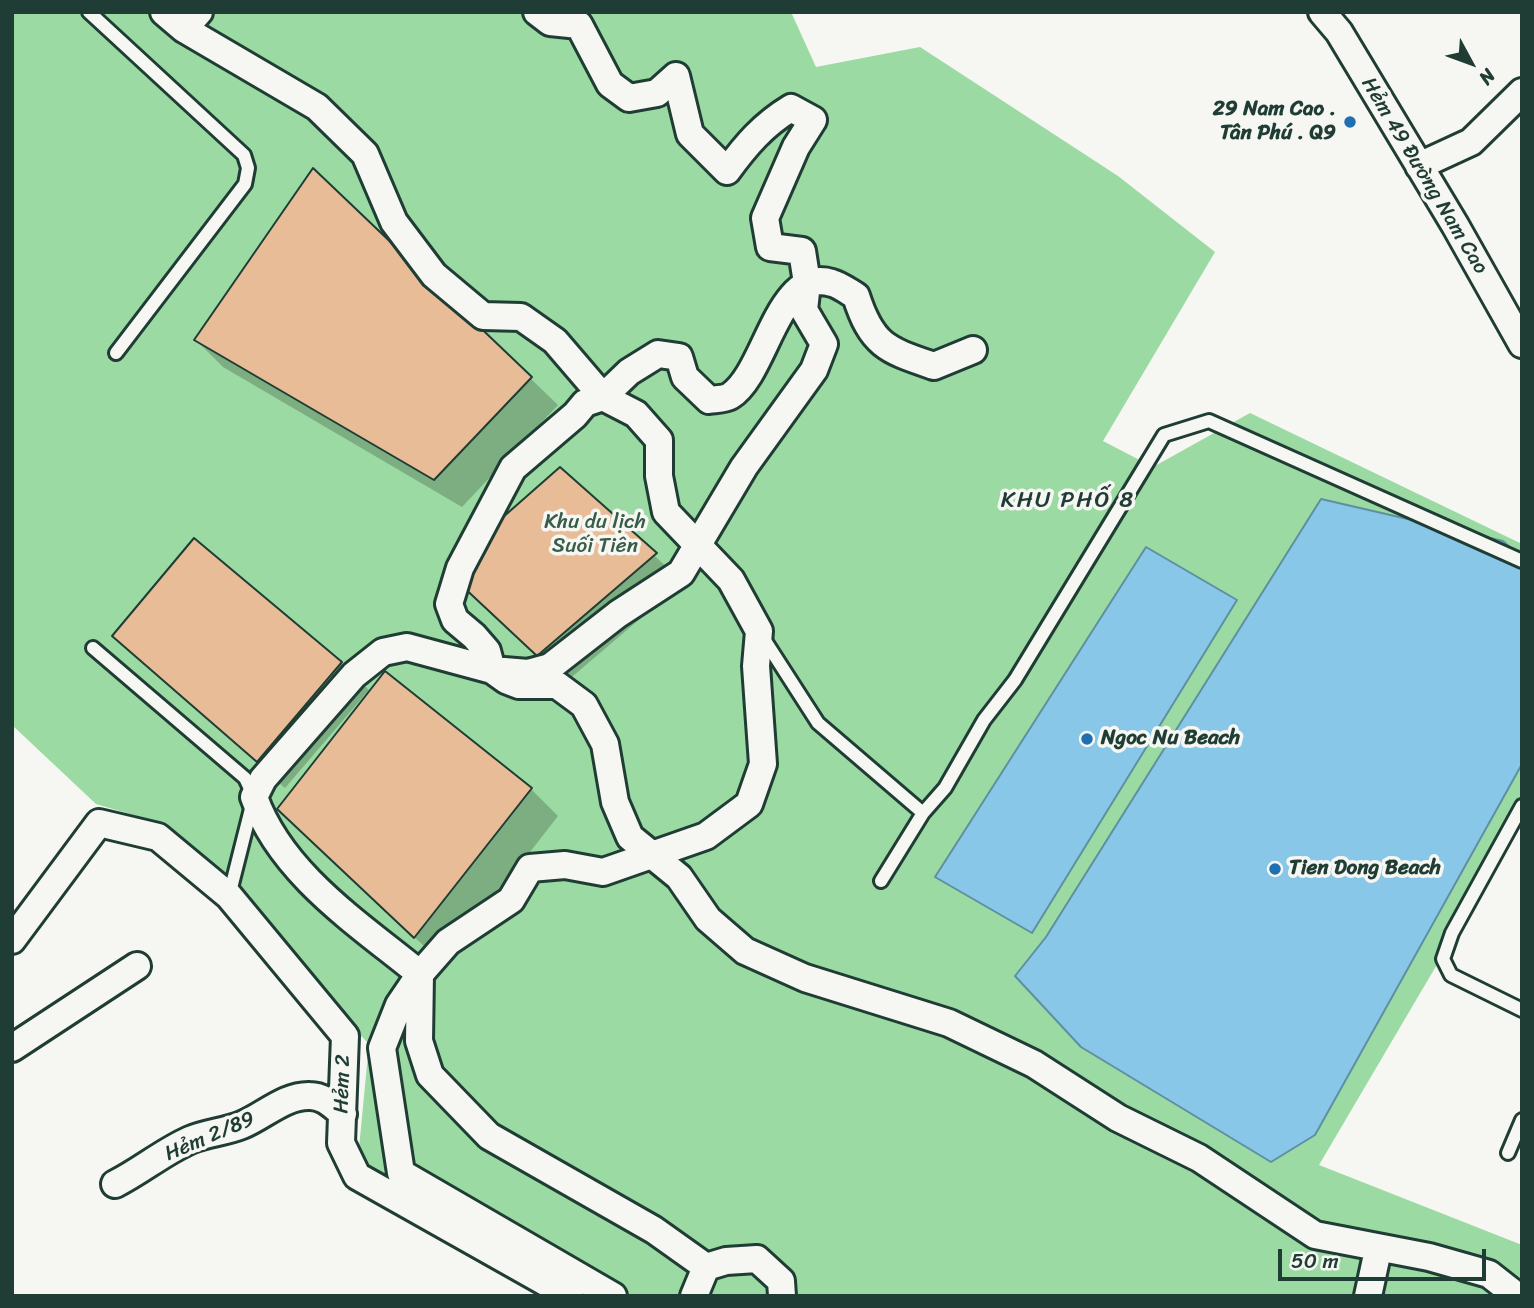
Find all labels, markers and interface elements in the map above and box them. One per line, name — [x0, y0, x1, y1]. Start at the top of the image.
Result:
north arrow — [1436, 28, 1506, 98]
street label: Hẻm 49 Đường Nam Cao — [1355, 73, 1493, 279]
place label: 29 Nam Cao . Tân Phú . Q9 — [1213, 97, 1336, 147]
marker: 29 Nam Cao . Tân Phú . Q9 — [1342, 114, 1358, 130]
district label: KHU PHỐ 8 — [1002, 487, 1134, 515]
park label: Khu du lịch Suối Tiên — [544, 510, 646, 560]
place label: Ngoc Nu Beach — [1101, 726, 1240, 752]
marker: Ngoc Nu Beach — [1079, 731, 1095, 747]
place label: Tien Dong Beach — [1289, 856, 1441, 882]
marker: Tien Dong Beach — [1267, 861, 1283, 877]
street label: Hẻm 2 — [329, 1054, 357, 1114]
street label: Hẻm 2/89 — [161, 1107, 259, 1167]
scale bar — [1282, 1234, 1490, 1278]
text: 50 m — [1291, 1242, 1339, 1280]

